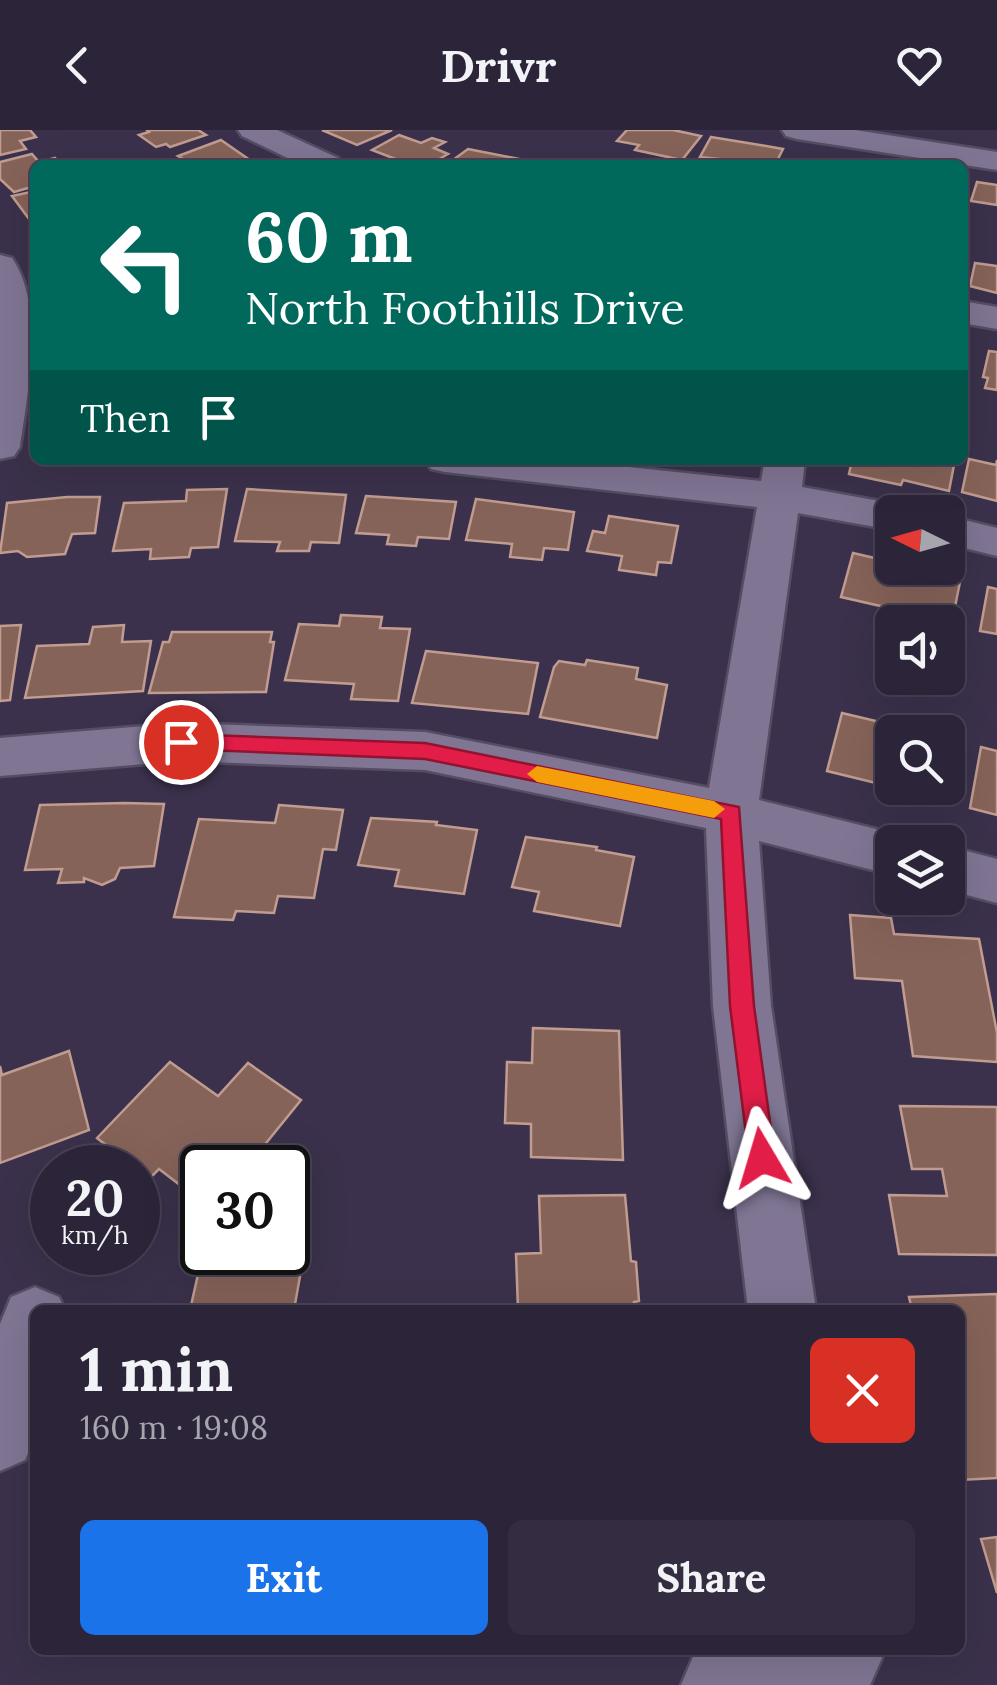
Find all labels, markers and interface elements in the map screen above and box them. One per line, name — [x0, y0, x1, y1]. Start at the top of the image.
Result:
text: Drivr — [441, 37, 556, 94]
icon: back — [50, 38, 105, 93]
icon: heart — [892, 38, 947, 93]
text: 60 m — [245, 192, 413, 281]
icon: left — [80, 200, 210, 330]
text: North Foothills Drive — [245, 279, 685, 336]
icon: arrive — [191, 390, 246, 445]
text: Then — [80, 394, 171, 442]
north arrow — [875, 495, 965, 585]
map controls — [875, 495, 965, 915]
button: sound — [875, 605, 965, 695]
pin — [139, 700, 224, 785]
icon: arrive — [154, 715, 209, 770]
button: search — [875, 715, 965, 805]
button: layers — [875, 825, 965, 915]
position arrow — [710, 1106, 814, 1210]
speed limit sign: 30 — [180, 1145, 310, 1275]
text: 20 — [66, 1166, 124, 1230]
text: km/h — [61, 1219, 129, 1251]
text: 1 min — [80, 1331, 233, 1407]
button: close — [810, 1338, 915, 1443]
text: 160 m · 19:08 — [80, 1407, 268, 1448]
button: Exit — [80, 1520, 488, 1635]
button: Share — [508, 1520, 915, 1635]

